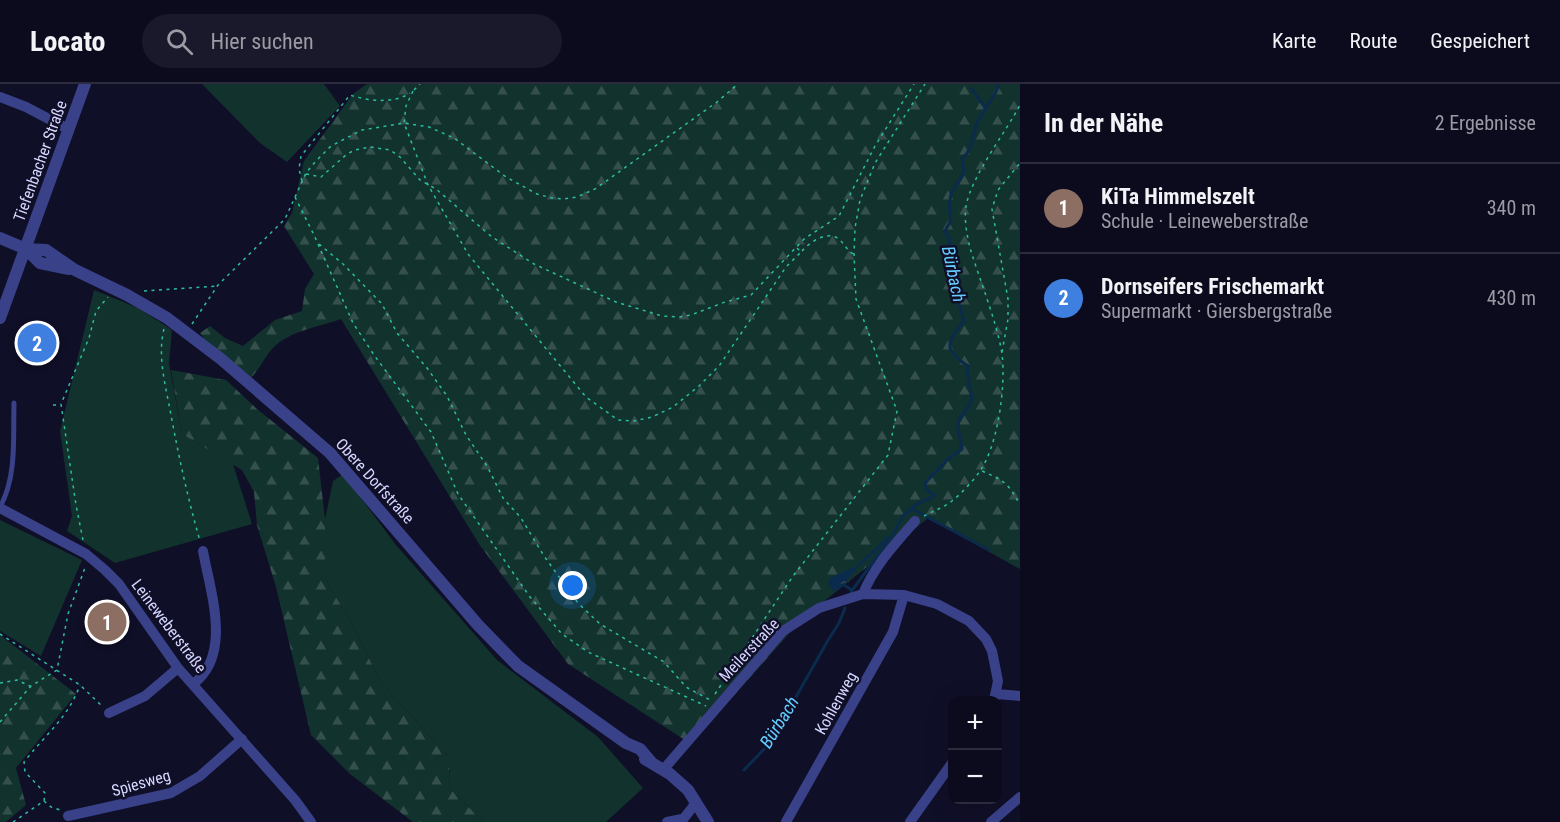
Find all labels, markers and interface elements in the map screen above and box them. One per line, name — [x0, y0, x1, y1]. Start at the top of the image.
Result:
search box — [142, 14, 562, 68]
text: Locato — [30, 25, 106, 58]
icon: search — [163, 25, 196, 58]
text: Hier suchen — [211, 29, 314, 54]
text: Karte — [1272, 29, 1316, 53]
text: Route — [1349, 29, 1397, 53]
text: Gespeichert — [1430, 29, 1530, 53]
street label: Tiefenbacher Straße — [9, 98, 71, 224]
text: In der Nähe — [1044, 108, 1163, 138]
text: 2 Ergebnisse — [1435, 111, 1536, 135]
text: KiTa Himmelszelt — [1101, 184, 1255, 209]
text: 1 — [1058, 196, 1069, 220]
text: 340 m — [1487, 196, 1536, 220]
text: Schule · Leineweberstraße — [1101, 209, 1308, 233]
water label: Bürbach — [938, 244, 970, 304]
text: Dornseifers Frischemarkt — [1101, 274, 1324, 299]
text: 2 — [1058, 286, 1069, 310]
text: 430 m — [1487, 286, 1536, 310]
text: Supermarkt · Giersbergstraße — [1101, 299, 1332, 323]
pin: 2 — [18, 320, 57, 366]
street label: Obere Dorfstraße — [332, 434, 418, 528]
your location — [558, 571, 587, 600]
street label: Leineweberstraße — [128, 575, 210, 677]
pin: 1 — [88, 600, 126, 644]
street label: Meilerstraße — [715, 614, 783, 686]
street label: Kohlenweg — [811, 668, 861, 738]
water label: Bürbach — [755, 692, 803, 752]
map controls — [948, 696, 1002, 804]
button: + — [948, 696, 1002, 750]
button: − — [948, 750, 1002, 804]
street label: Spiesweg — [109, 766, 173, 800]

